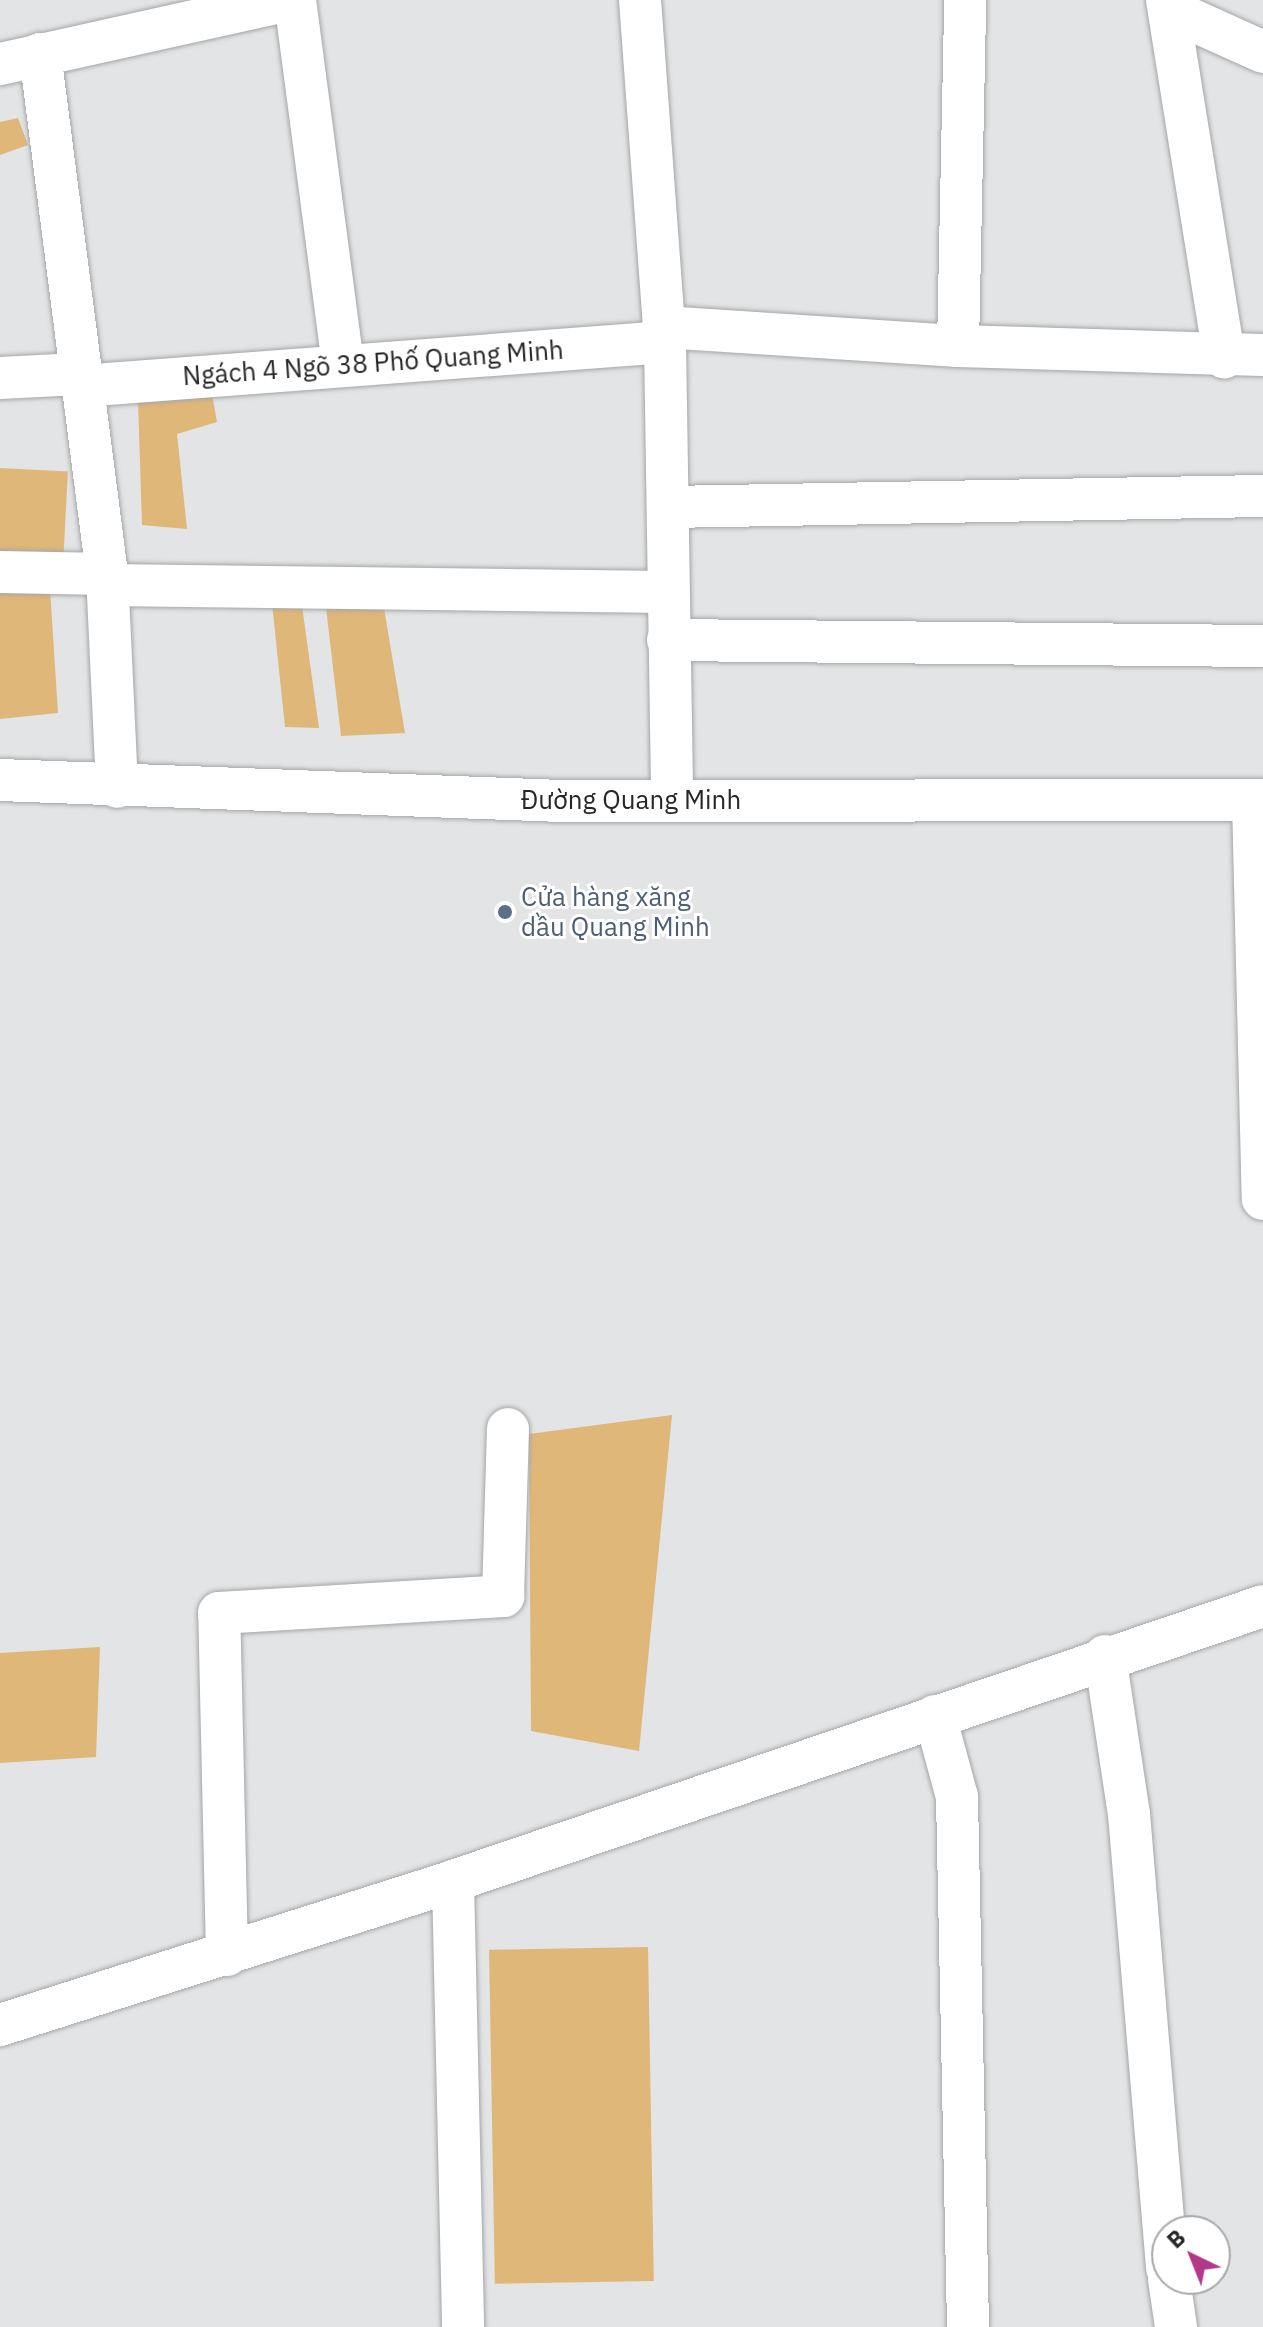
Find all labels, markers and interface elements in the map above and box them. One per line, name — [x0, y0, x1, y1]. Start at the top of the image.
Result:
street label: Ngách 4 Ngõ 38 Phố Quang Minh — [182, 334, 564, 392]
street label: Đường Quang Minh — [521, 784, 741, 816]
place label: Cửa hàng xăng dầu Quang Minh — [521, 881, 710, 942]
marker: Cửa hàng xăng dầu Quang Minh — [496, 903, 514, 921]
north arrow — [1151, 2215, 1231, 2295]
text: B — [1160, 2223, 1191, 2254]

